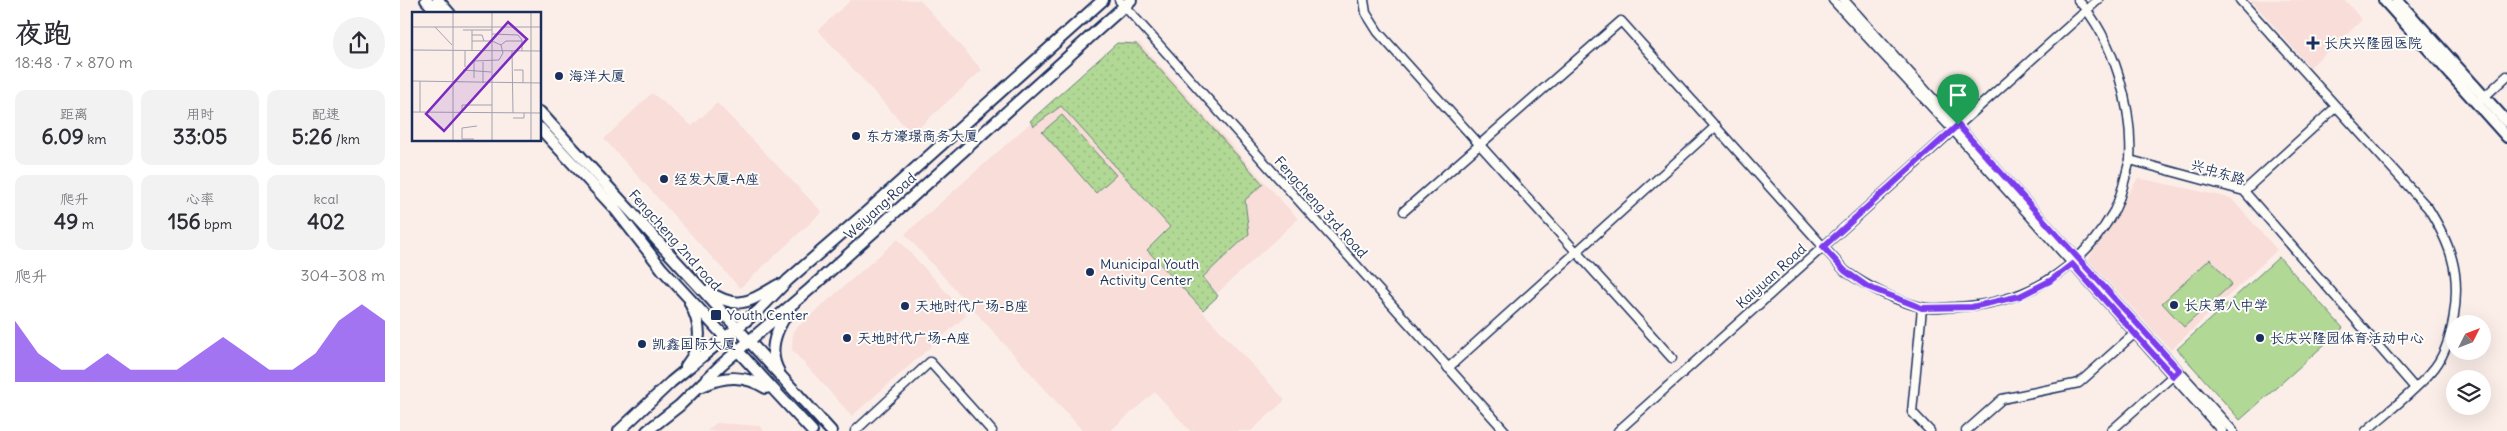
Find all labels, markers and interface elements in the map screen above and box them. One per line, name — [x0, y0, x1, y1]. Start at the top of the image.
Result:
inset map — [412, 12, 541, 141]
text: 夜跑 — [15, 15, 71, 51]
button: share — [333, 17, 385, 69]
place label: 长庆兴隆园医院 — [2324, 34, 2422, 52]
marker: 长庆兴隆园医院 — [2306, 36, 2320, 50]
text: 18:48 · 7 × 870 m — [15, 52, 133, 72]
place label: 海洋大厦 — [569, 67, 625, 85]
marker: 海洋大厦 — [553, 70, 565, 82]
pin — [1937, 74, 1979, 125]
icon: arrive — [1944, 81, 1972, 109]
text: 距离 — [60, 105, 88, 123]
text: 用时 — [186, 105, 214, 123]
text: 配速 — [312, 105, 340, 123]
text: 6.09 — [41, 123, 84, 150]
text: 33:05 — [173, 123, 227, 150]
text: 5:26 — [292, 123, 332, 150]
place label: 东方濠璟商务大厦 — [866, 127, 978, 145]
text: km — [84, 130, 107, 148]
text: /km — [332, 130, 360, 148]
marker: 东方濠璟商务大厦 — [850, 130, 862, 142]
street label: Fengcheng 3rd Road — [1271, 152, 1371, 262]
street label: 兴中东路 — [2189, 155, 2247, 189]
street label: Weiyang Road — [840, 169, 920, 243]
place label: 经发大厦-A座 — [674, 170, 759, 188]
marker: 经发大厦-A座 — [658, 173, 670, 185]
street label: Fengcheng 2nd road — [625, 186, 725, 294]
text: 爬升 — [60, 190, 88, 208]
text: 心率 — [186, 190, 214, 208]
text: kcal — [313, 190, 339, 208]
text: 49 — [54, 208, 78, 235]
text: 156 — [168, 208, 201, 235]
text: 402 — [307, 208, 345, 235]
text: m — [78, 215, 94, 233]
text: bpm — [201, 215, 232, 233]
street label: Kaiyuan Road — [1732, 240, 1810, 312]
place label: Municipal Youth Activity Center — [1100, 255, 1199, 289]
text: 304–308 m — [300, 265, 385, 285]
text: 爬升 — [15, 266, 47, 286]
marker: Municipal Youth Activity Center — [1084, 266, 1096, 278]
place label: 长庆第八中学 — [2184, 296, 2268, 314]
place label: 天地时代广场-B座 — [915, 297, 1028, 315]
marker: 长庆第八中学 — [2168, 299, 2180, 311]
marker: 天地时代广场-B座 — [899, 300, 911, 312]
place label: Youth Center — [727, 306, 808, 324]
marker: Youth Center — [709, 308, 723, 322]
north arrow — [2446, 315, 2491, 360]
map controls — [2446, 315, 2491, 415]
place label: 天地时代广场-A座 — [857, 329, 970, 347]
place label: 长庆兴隆园体育活动中心 — [2270, 329, 2424, 347]
marker: 天地时代广场-A座 — [841, 332, 853, 344]
marker: 长庆兴隆园体育活动中心 — [2254, 332, 2266, 344]
place label: 凯鑫国际大厦 — [652, 335, 736, 353]
marker: 凯鑫国际大厦 — [636, 338, 648, 350]
button: layers — [2446, 370, 2491, 415]

